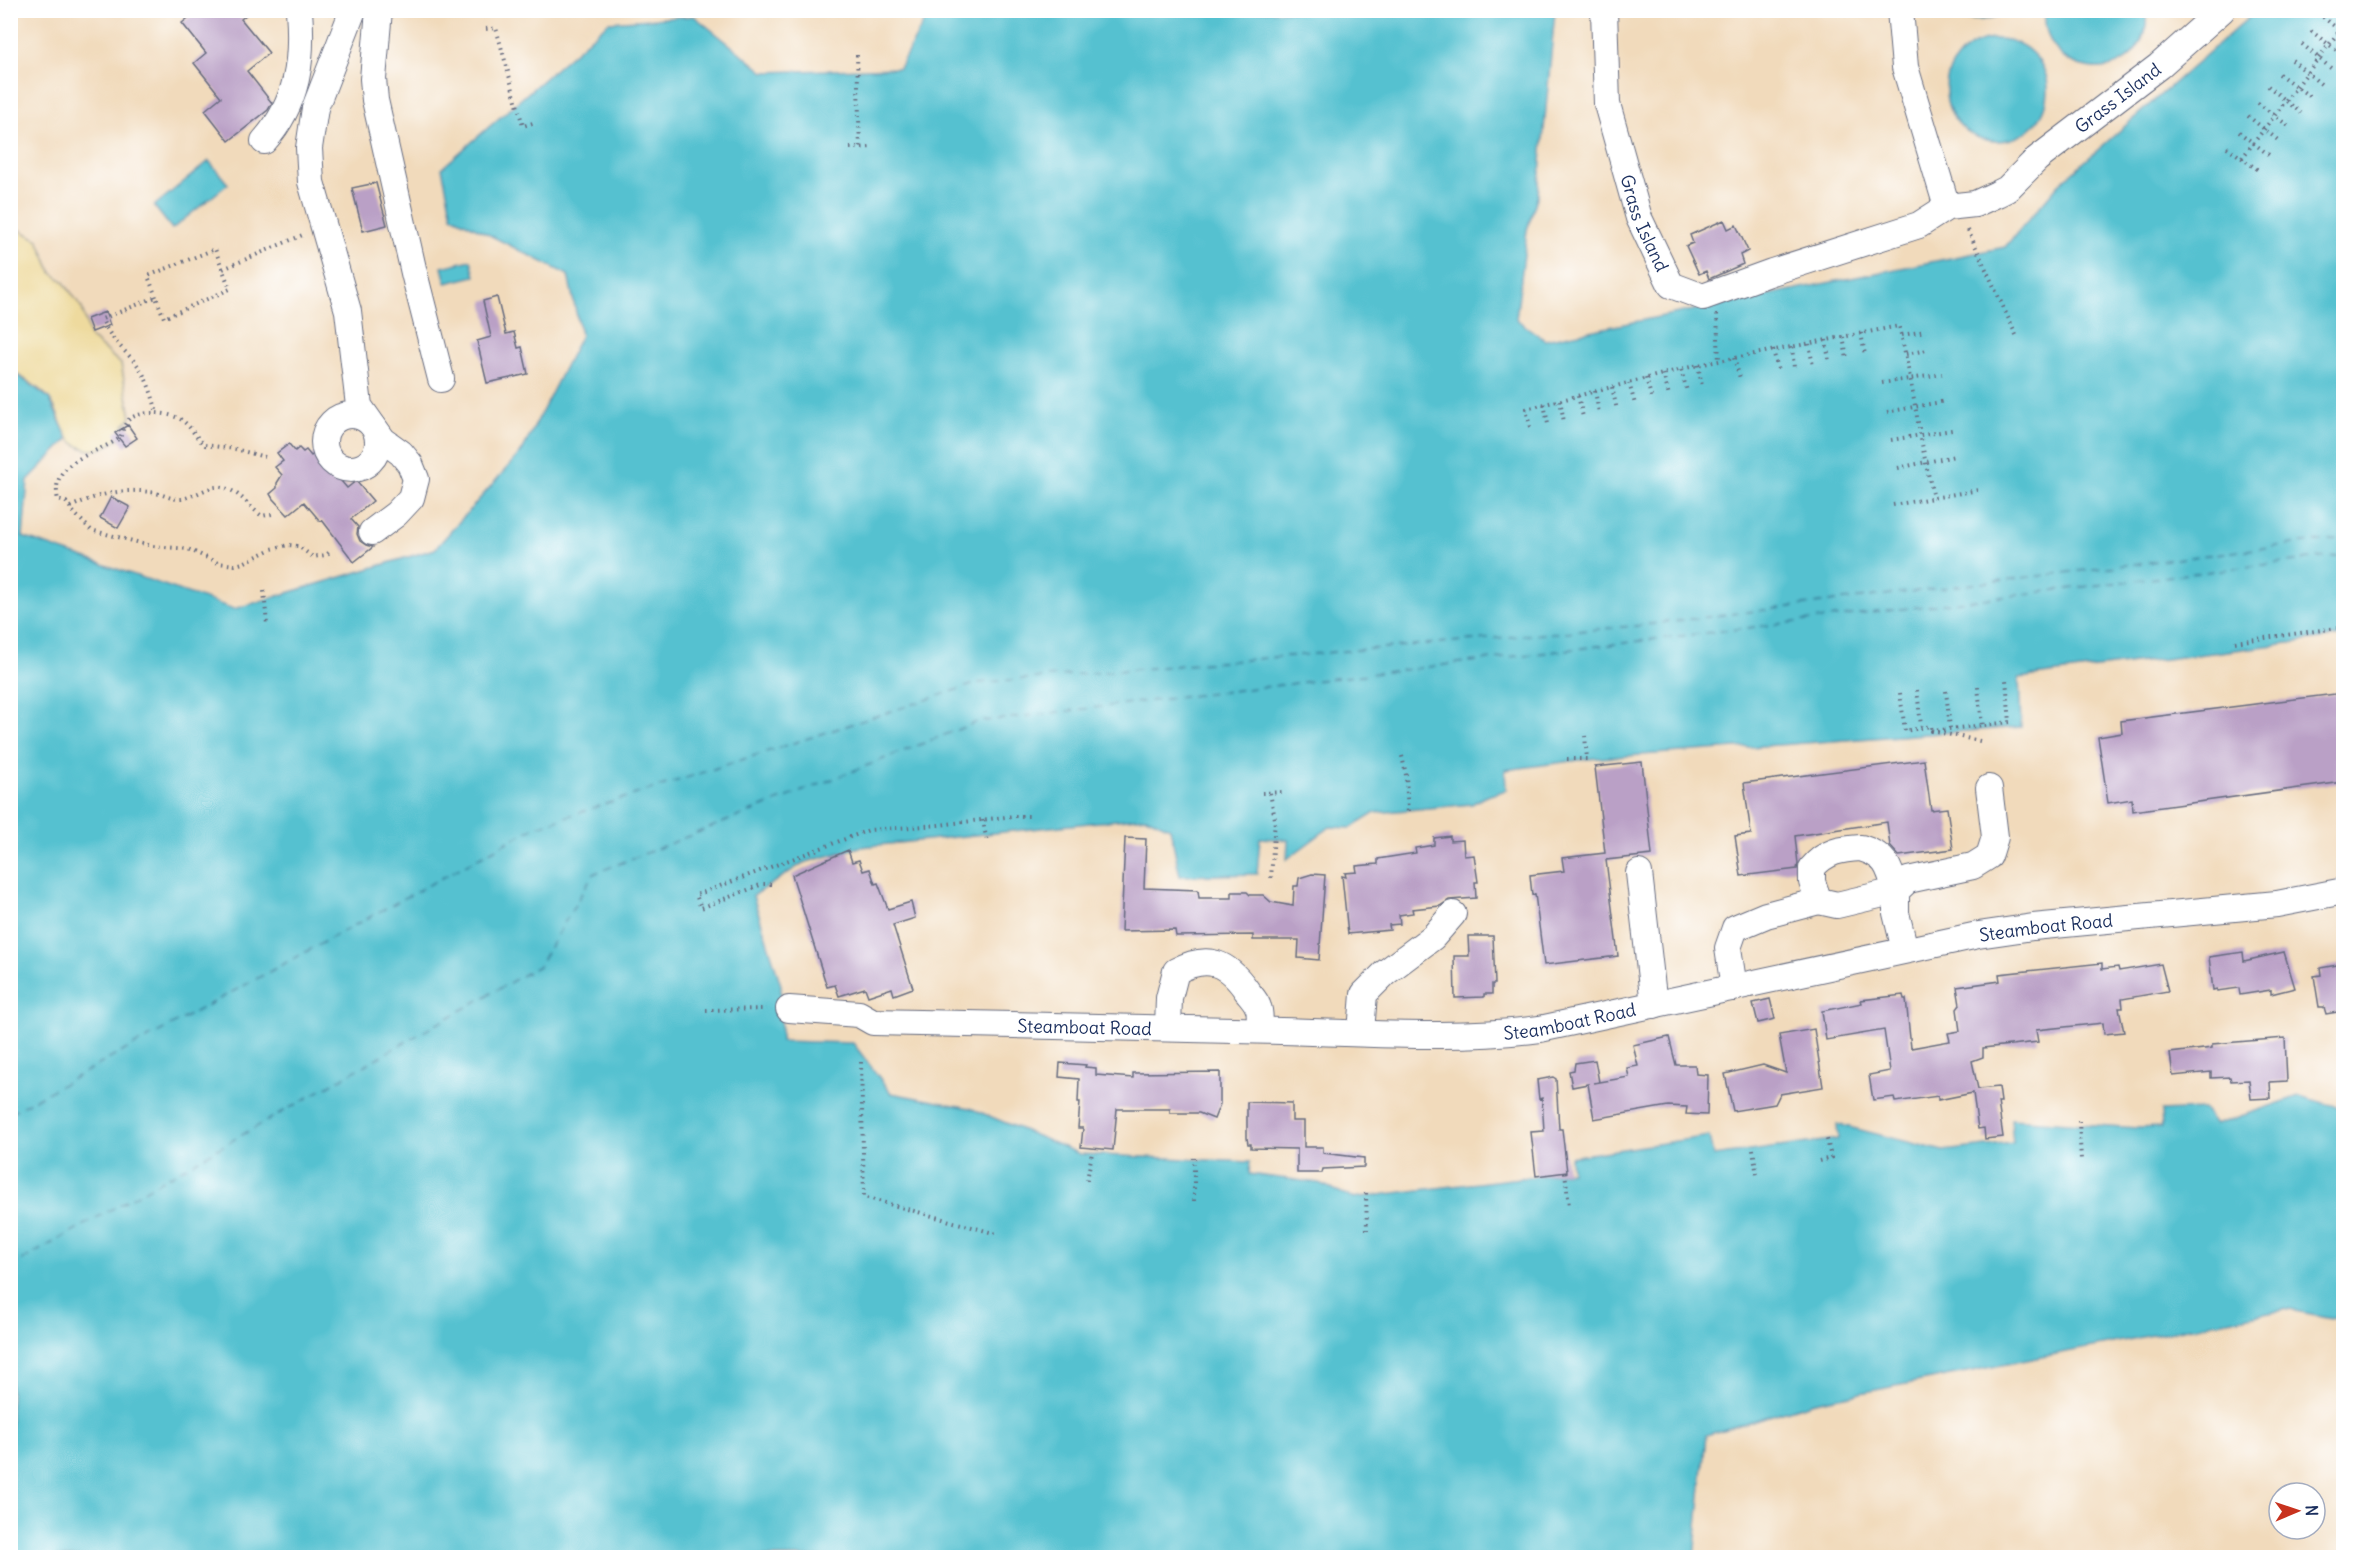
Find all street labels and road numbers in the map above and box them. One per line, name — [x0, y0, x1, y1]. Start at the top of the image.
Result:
street label: Grass Island — [2070, 57, 2166, 138]
street label: Grass Island — [1616, 172, 1674, 276]
street label: Steamboat Road — [1977, 908, 2114, 946]
street label: Steamboat Road — [1502, 997, 1638, 1044]
street label: Steamboat Road — [1017, 1014, 1152, 1040]

